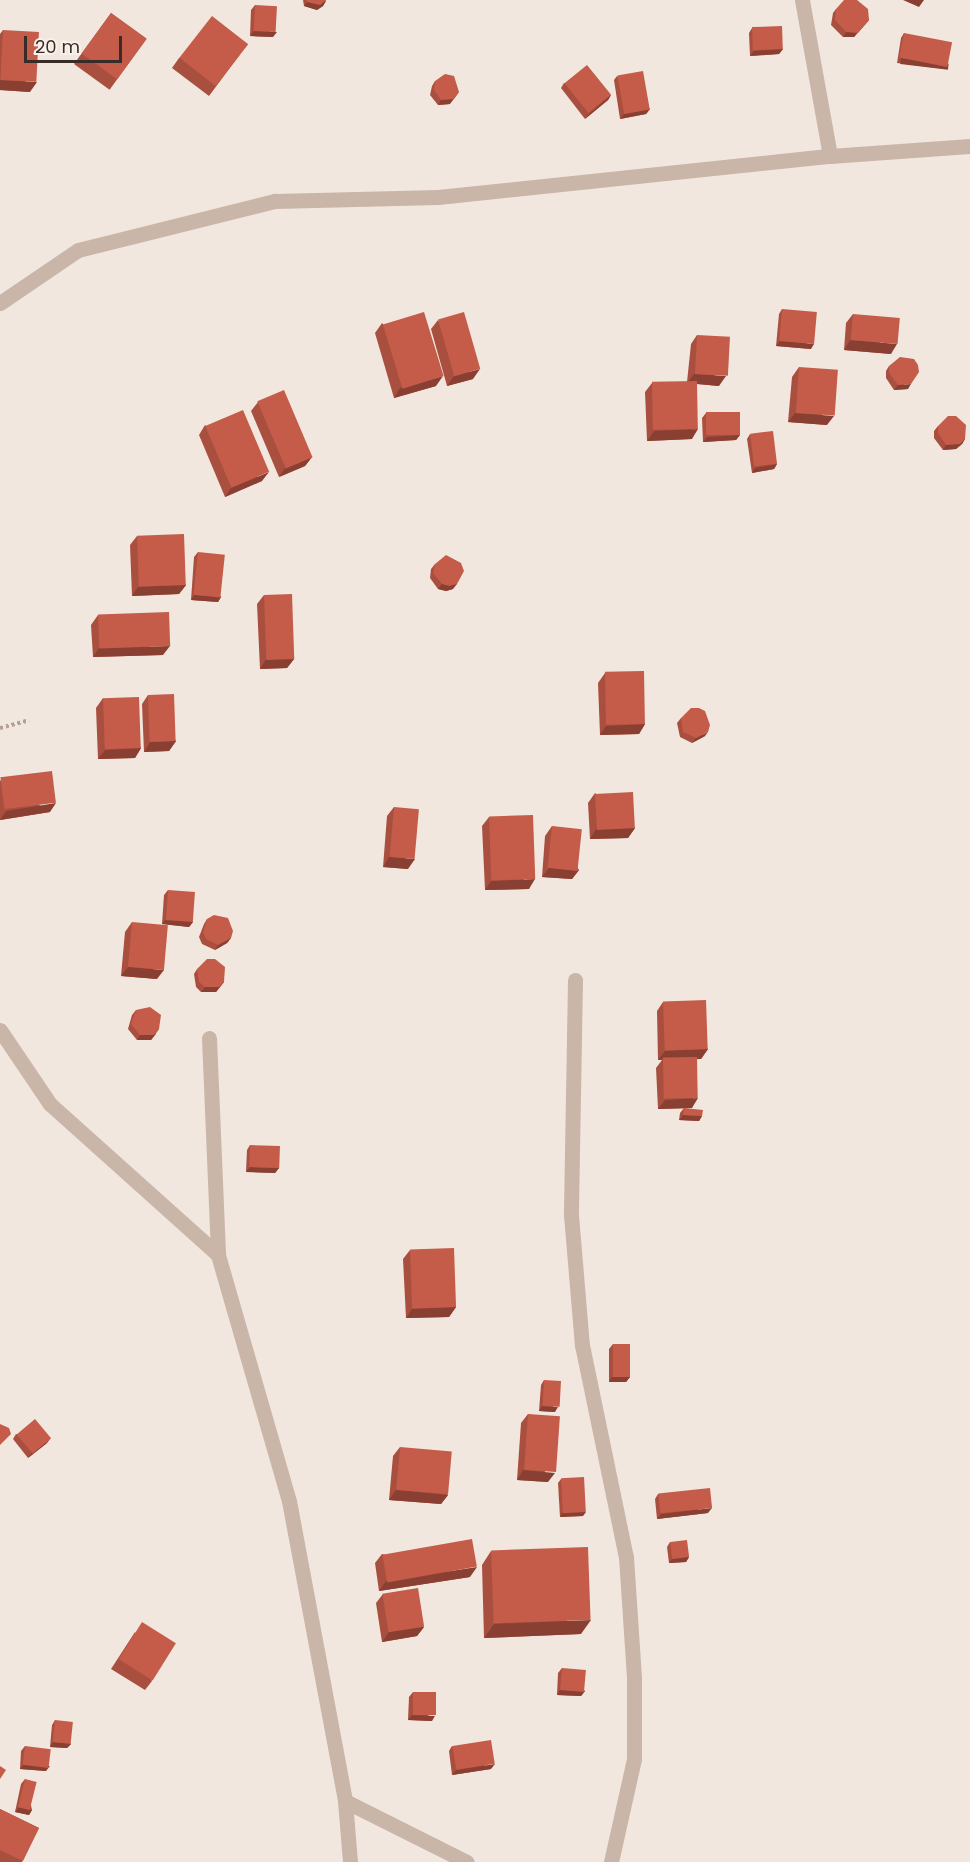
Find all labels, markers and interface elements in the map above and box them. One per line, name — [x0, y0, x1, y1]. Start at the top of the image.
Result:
scale bar — [27, 24, 124, 62]
text: 20 m — [35, 34, 80, 59]

